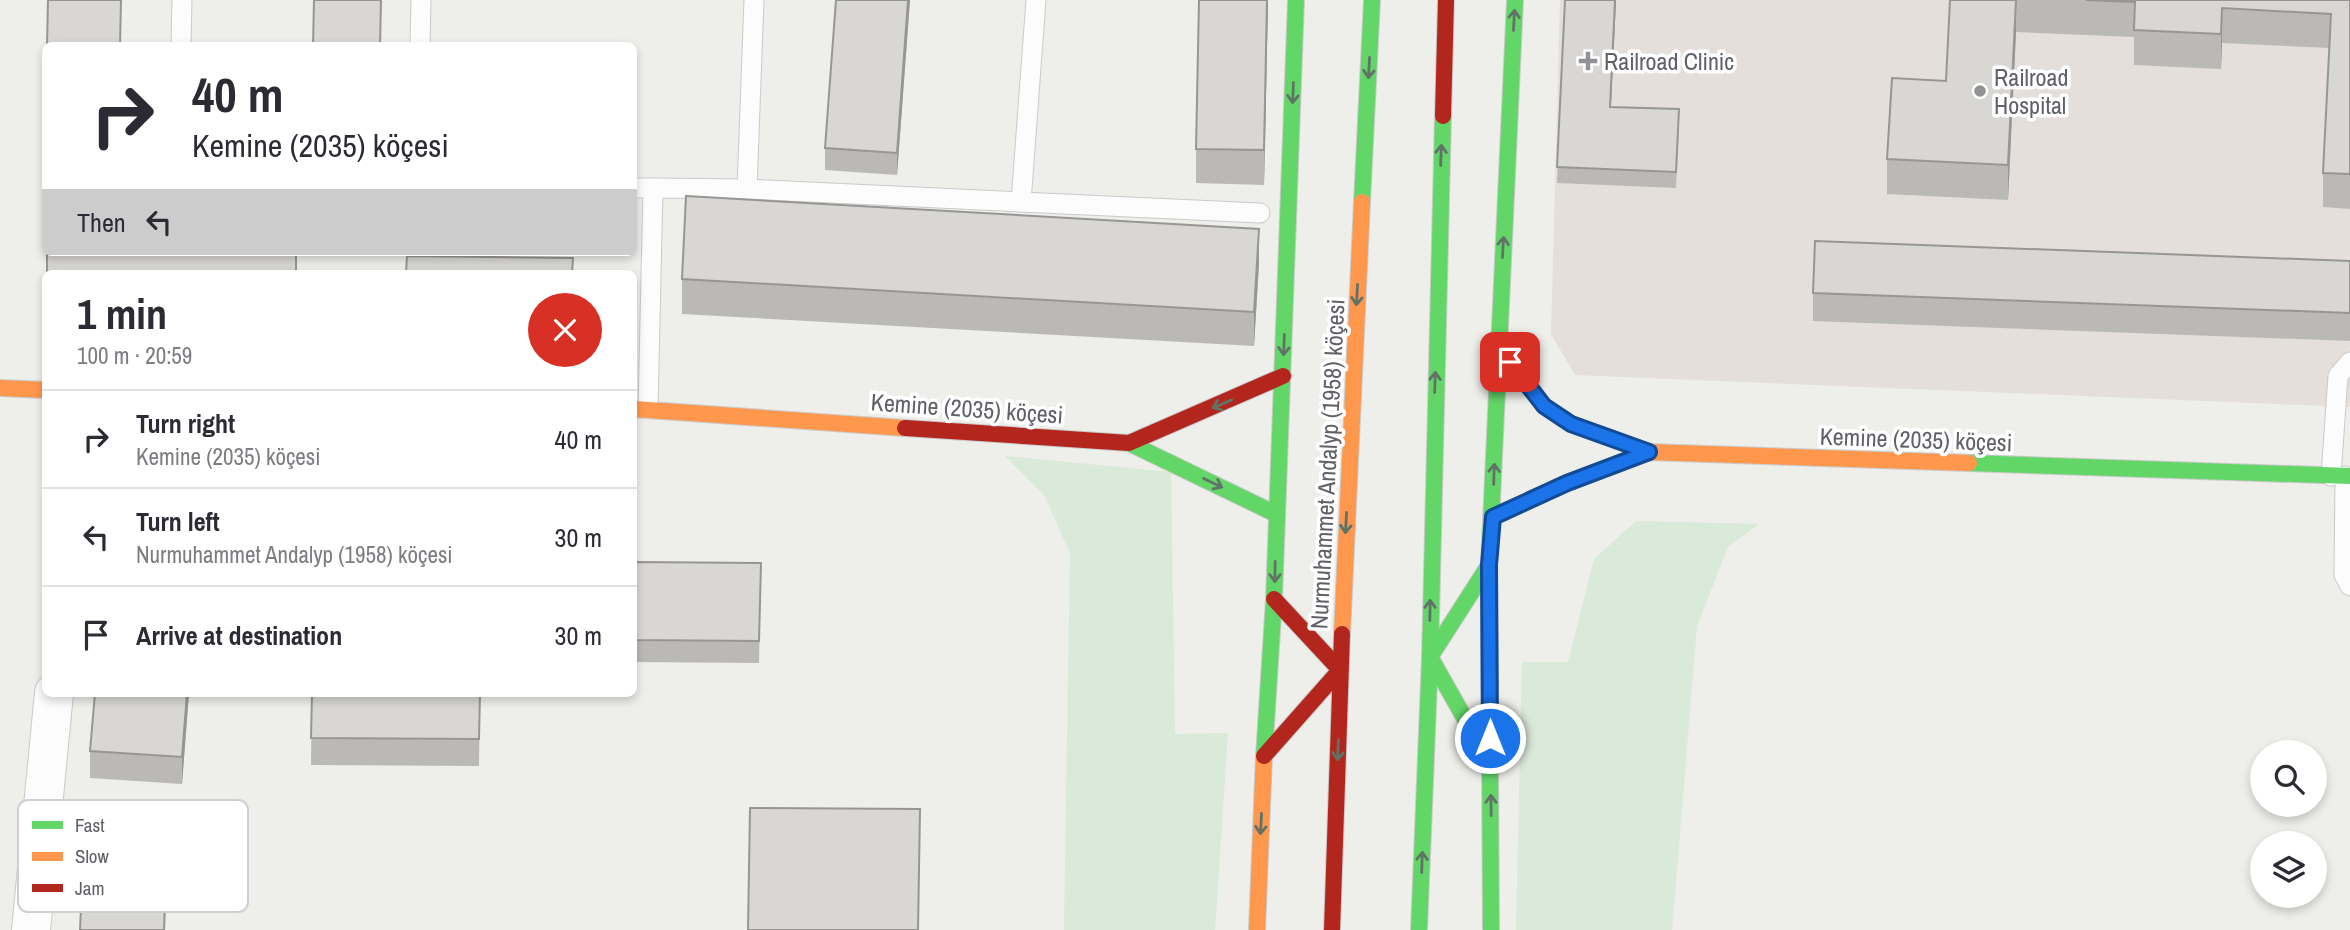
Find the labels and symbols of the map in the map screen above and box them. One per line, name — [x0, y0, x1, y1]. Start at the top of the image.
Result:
one-way arrow — [1507, 9, 1520, 32]
place label: Railroad Clinic — [1604, 45, 1734, 77]
marker: Railroad Clinic — [1578, 51, 1598, 71]
one-way arrow — [1362, 56, 1375, 79]
place label: Railroad Hospital — [1994, 61, 2068, 121]
one-way arrow — [1287, 81, 1300, 104]
marker: Railroad Hospital — [1972, 83, 1988, 99]
one-way arrow — [1435, 144, 1448, 167]
one-way arrow — [1496, 236, 1509, 259]
one-way arrow — [1351, 284, 1364, 307]
street label: Nurmuhammet Andalyp (1958) köçesi — [1302, 298, 1352, 630]
pin — [1480, 332, 1540, 392]
one-way arrow — [1278, 333, 1291, 356]
one-way arrow — [1428, 371, 1441, 394]
street label: Kemine (2035) köçesi — [870, 385, 1064, 431]
one-way arrow — [1211, 398, 1233, 411]
street label: Kemine (2035) köçesi — [1819, 420, 2013, 458]
one-way arrow — [1487, 463, 1501, 486]
one-way arrow — [1202, 477, 1223, 491]
one-way arrow — [1340, 511, 1353, 534]
one-way arrow — [1268, 560, 1282, 583]
one-way arrow — [1424, 599, 1437, 622]
position arrow — [1453, 701, 1527, 775]
one-way arrow — [1331, 738, 1345, 761]
one-way arrow — [1484, 794, 1498, 817]
legend — [18, 800, 248, 912]
text: Fast — [75, 812, 105, 838]
one-way arrow — [1254, 812, 1267, 835]
text: Slow — [75, 843, 110, 869]
one-way arrow — [1415, 851, 1428, 874]
text: Jam — [75, 875, 104, 901]

